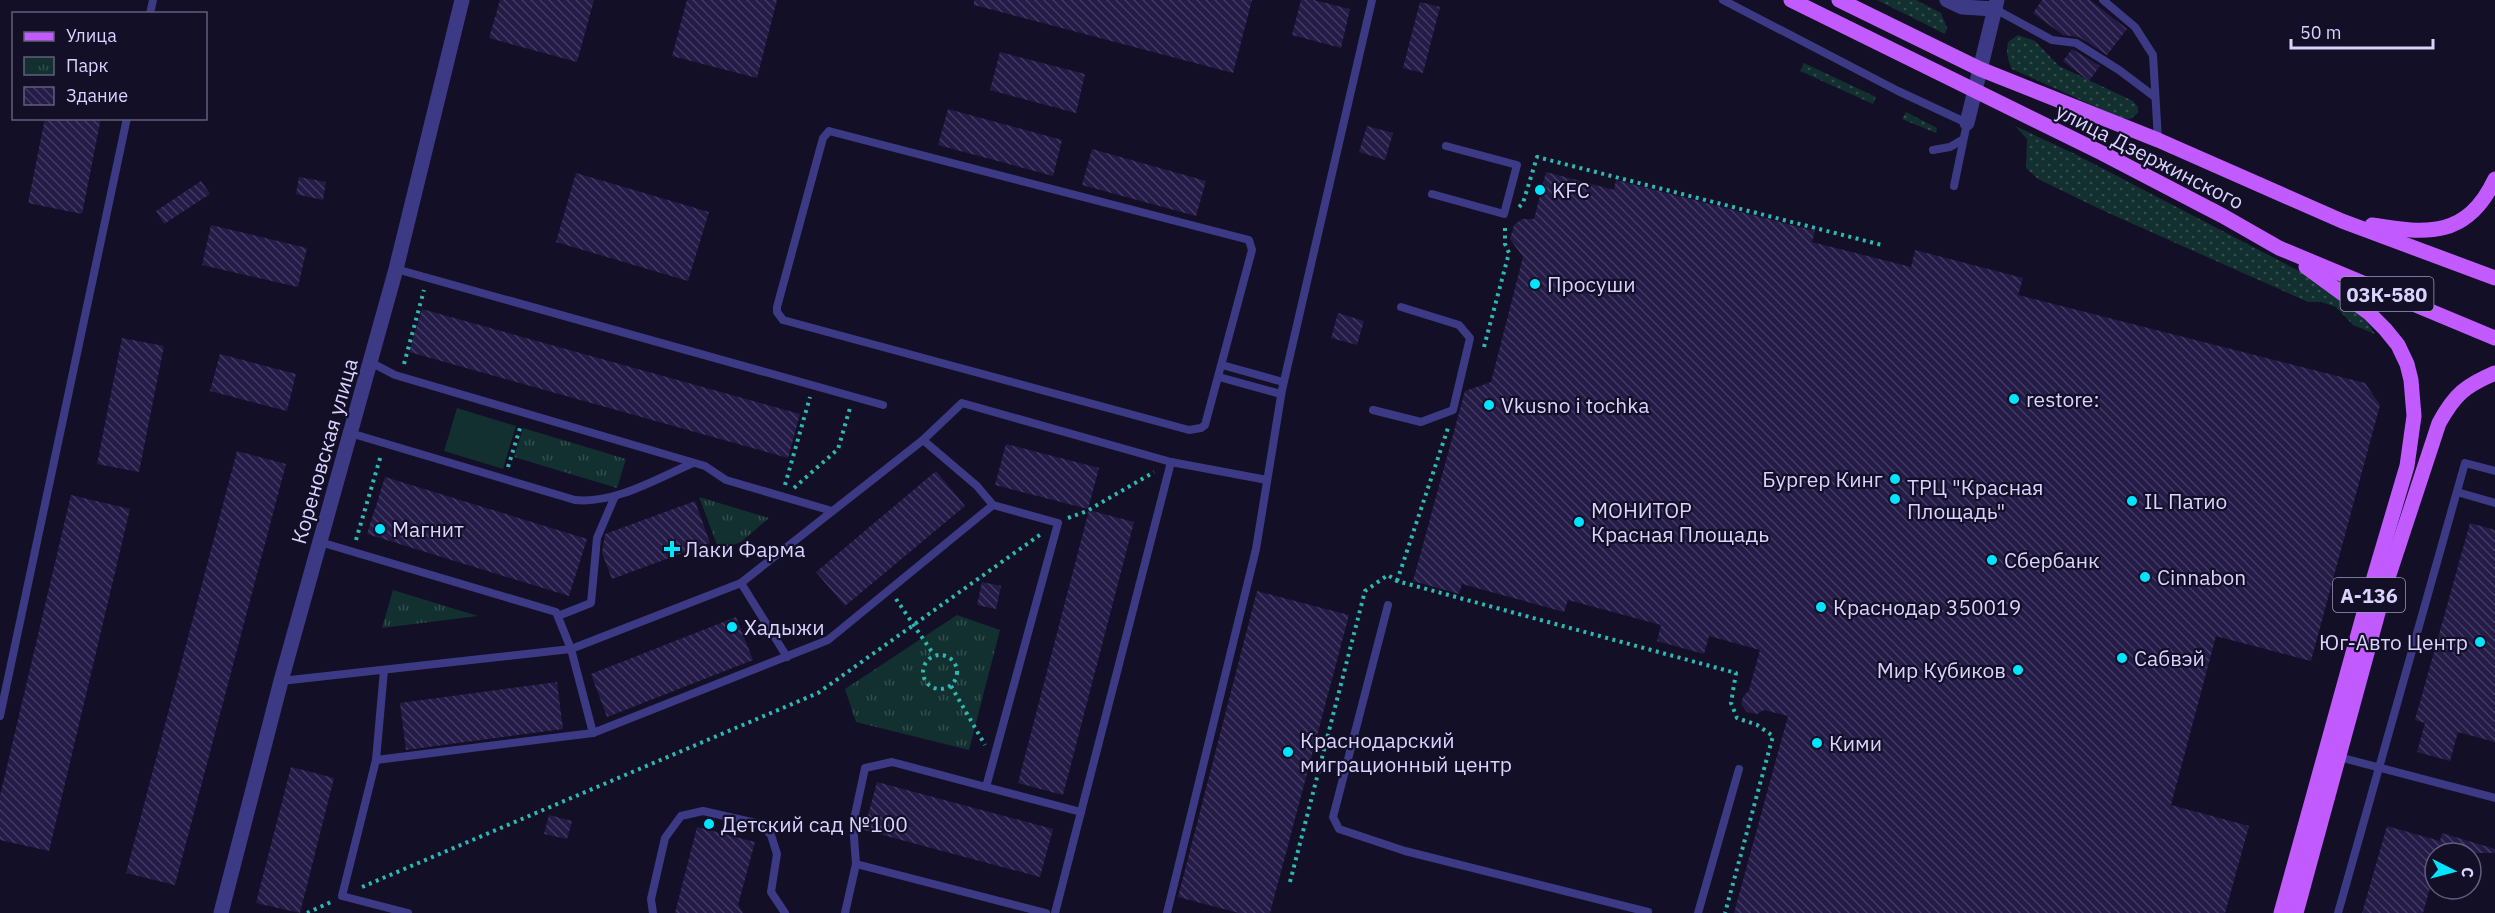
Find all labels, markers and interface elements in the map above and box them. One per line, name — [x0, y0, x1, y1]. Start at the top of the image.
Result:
legend — [12, 12, 207, 120]
scale bar — [2291, 12, 2434, 50]
text: 50 m — [2300, 21, 2342, 44]
text: Улица — [66, 24, 117, 47]
text: Парк — [66, 54, 109, 77]
text: Здание — [66, 84, 128, 107]
street label: улица Дзержинского — [2051, 96, 2249, 216]
place label: KFC — [1552, 176, 1590, 204]
marker: KFC — [1533, 183, 1547, 197]
place label: Просуши — [1547, 270, 1636, 298]
marker: Просуши — [1528, 277, 1542, 291]
road number: 03К-580 — [2340, 277, 2434, 311]
street label: Кореновская улица — [284, 355, 364, 547]
place label: restore: — [2026, 385, 2100, 413]
place label: Vkusno i tochka — [1501, 391, 1649, 419]
marker: restore: — [2007, 392, 2021, 406]
marker: Vkusno i tochka — [1482, 398, 1496, 412]
place label: Бургер Кинг — [1762, 465, 1883, 493]
marker: Бургер Кинг — [1888, 472, 1902, 486]
place label: ТРЦ "Красная Площадь" — [1907, 473, 2043, 525]
place label: IL Патио — [2144, 487, 2227, 515]
marker: ТРЦ "Красная Площадь" — [1888, 492, 1902, 506]
marker: IL Патио — [2125, 494, 2139, 508]
place label: МОНИТОР Красная Площадь — [1591, 496, 1769, 548]
place label: Магнит — [392, 515, 464, 543]
marker: МОНИТОР Красная Площадь — [1572, 515, 1586, 529]
marker: Магнит — [373, 522, 387, 536]
place label: Лаки Фарма — [684, 535, 805, 563]
marker: Лаки Фарма — [665, 542, 679, 556]
place label: Сбербанк — [2004, 546, 2100, 574]
marker: Сбербанк — [1985, 553, 1999, 567]
place label: Cinnabon — [2157, 563, 2246, 591]
marker: Cinnabon — [2138, 570, 2152, 584]
road number: А-136 — [2333, 578, 2405, 612]
place label: Краснодар 350019 — [1833, 593, 2021, 621]
marker: Краснодар 350019 — [1814, 600, 1828, 614]
place label: Хадыжи — [744, 613, 825, 641]
marker: Хадыжи — [725, 620, 739, 634]
place label: Юг-Авто Центр — [2319, 628, 2468, 656]
marker: Юг-Авто Центр — [2473, 635, 2487, 649]
place label: Сабвэй — [2134, 644, 2205, 672]
marker: Сабвэй — [2115, 651, 2129, 665]
place label: Мир Кубиков — [1877, 656, 2006, 684]
marker: Мир Кубиков — [2011, 663, 2025, 677]
place label: Краснодарский миграционный центр — [1300, 726, 1512, 778]
place label: Кими — [1829, 729, 1882, 757]
marker: Кими — [1810, 736, 1824, 750]
marker: Краснодарский миграционный центр — [1281, 745, 1295, 759]
place label: Детский сад №100 — [721, 810, 908, 838]
marker: Детский сад №100 — [702, 817, 716, 831]
north arrow — [2423, 841, 2483, 901]
text: С — [2457, 866, 2478, 879]

